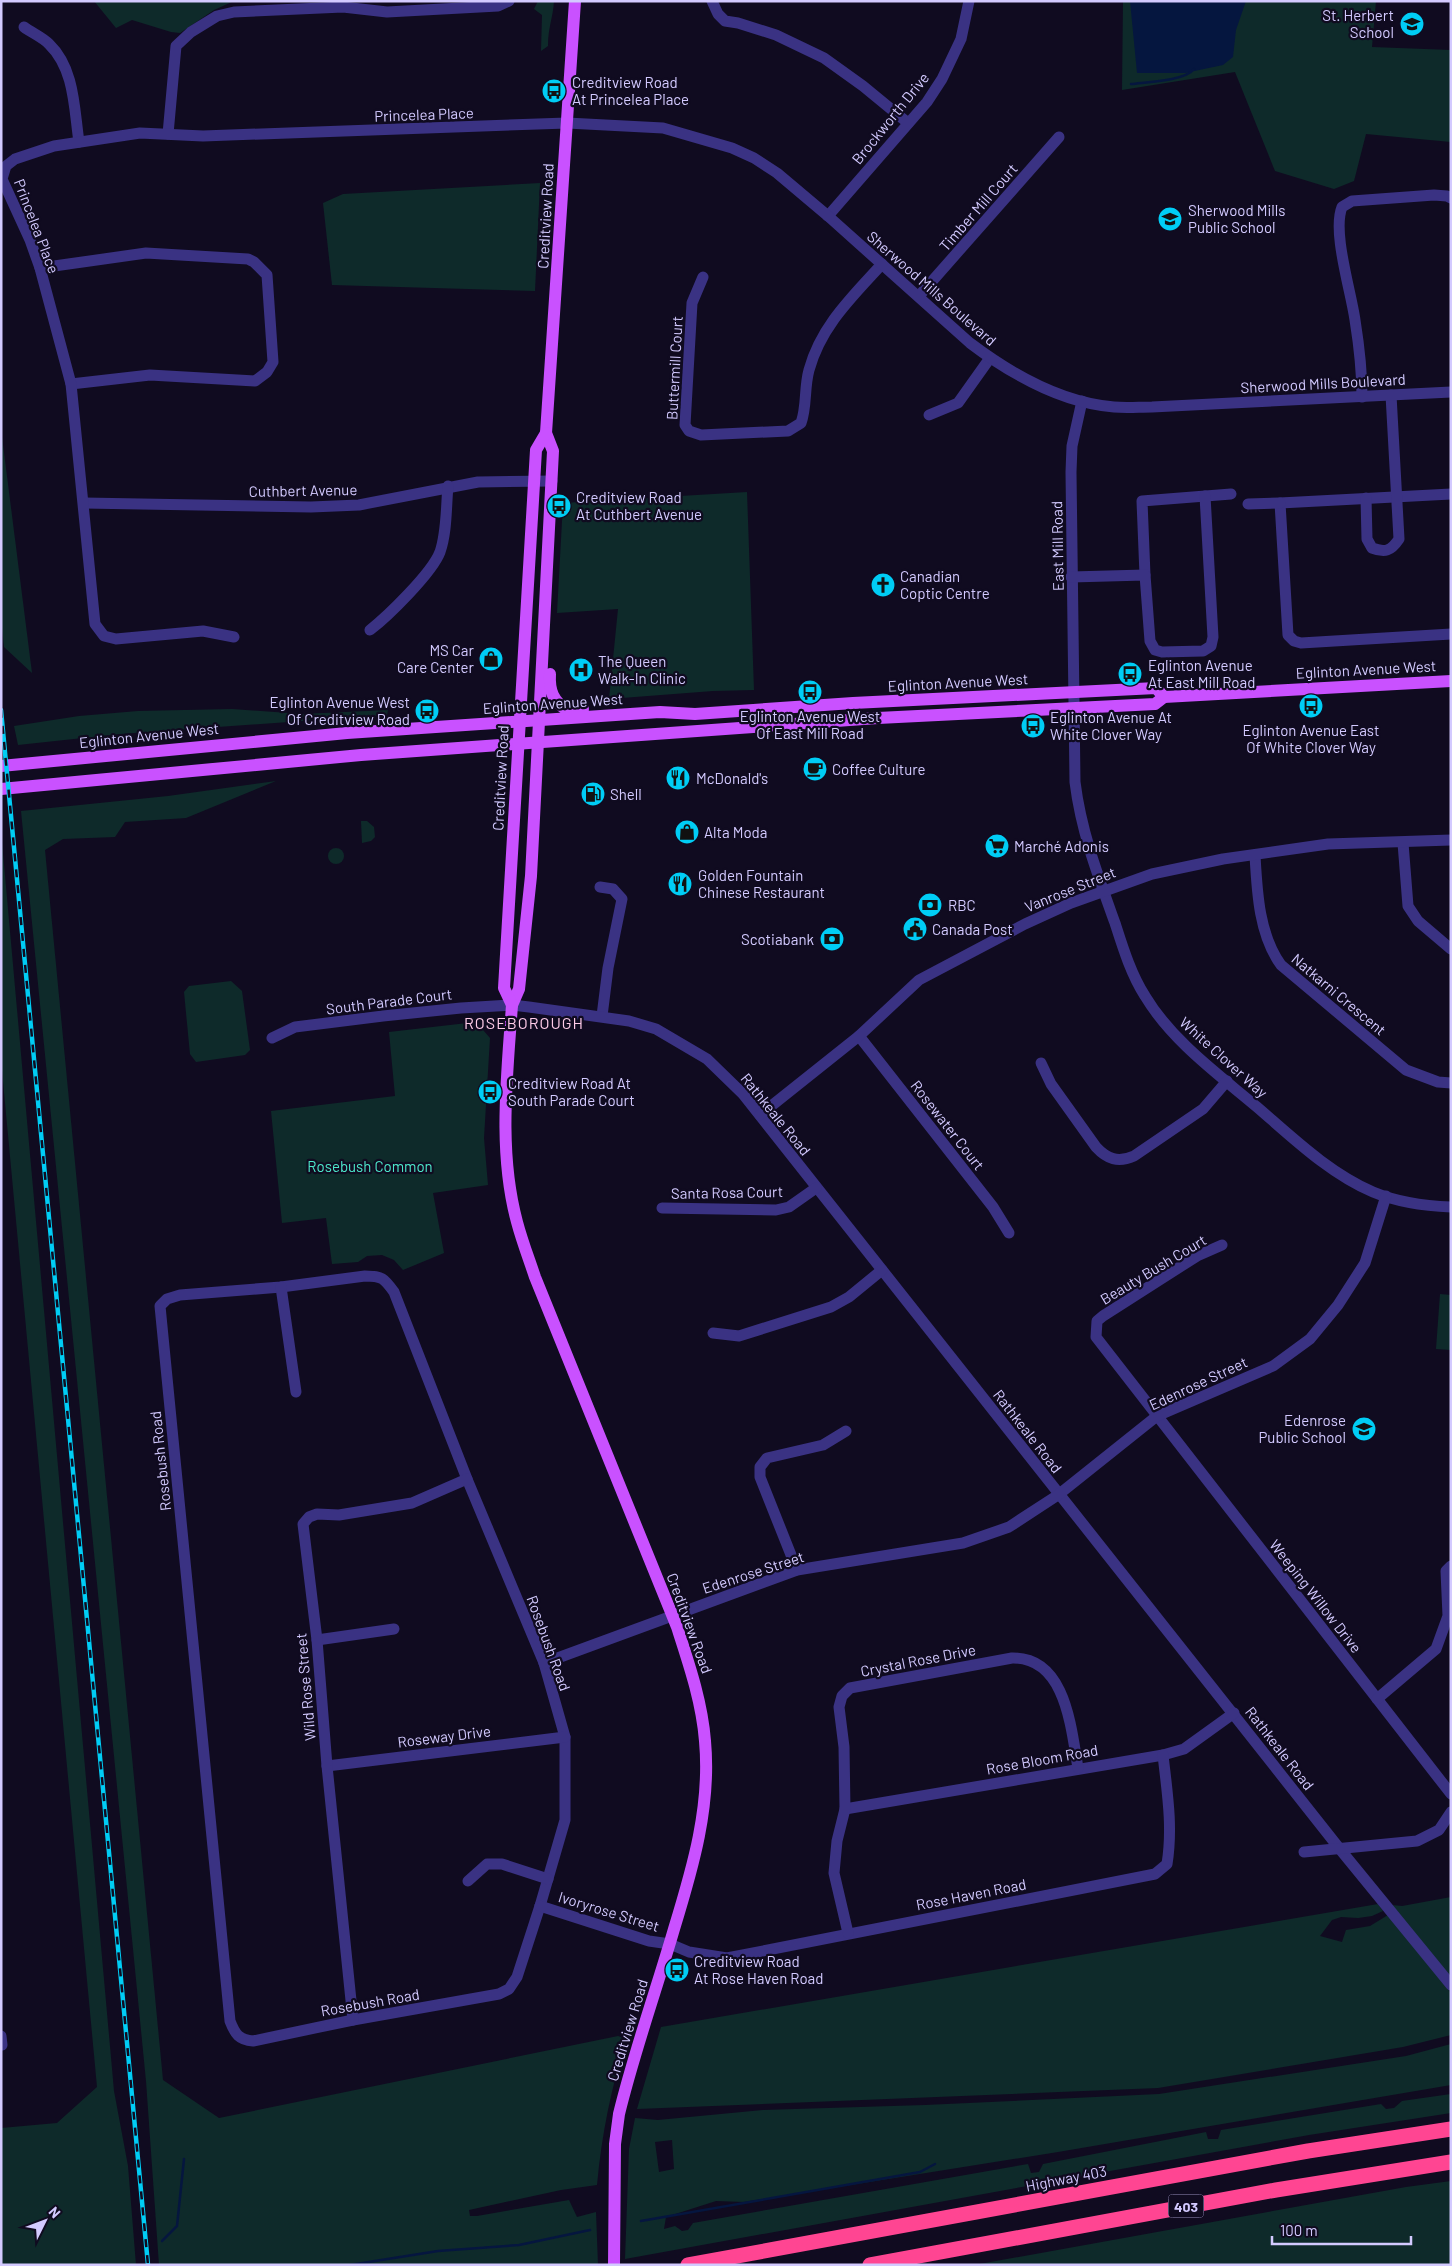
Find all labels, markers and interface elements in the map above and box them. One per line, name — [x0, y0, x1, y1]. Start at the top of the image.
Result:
place label: St. Herbert School — [1322, 6, 1394, 41]
school or university icon: St. Herbert School — [1399, 11, 1425, 37]
street label: Brockworth Drive — [848, 69, 932, 167]
place label: Creditview Road At Princelea Place — [572, 73, 689, 108]
bus stop icon: Creditview Road At Princelea Place — [541, 78, 567, 104]
street label: Princelea Place — [374, 103, 474, 125]
street label: Timber Mill Court — [935, 160, 1021, 254]
street label: Creditview Road — [533, 163, 557, 269]
street label: Princelea Place — [11, 176, 63, 276]
place label: Sherwood Mills Public School — [1188, 201, 1285, 236]
school or university icon: Sherwood Mills Public School — [1157, 206, 1183, 232]
street label: Sherwood Mills Boulevard — [864, 227, 1000, 349]
street label: Buttermill Court — [662, 316, 686, 420]
street label: Sherwood Mills Boulevard — [1240, 370, 1406, 396]
street label: Cuthbert Avenue — [249, 480, 357, 500]
place label: Creditview Road At Cuthbert Avenue — [576, 488, 702, 523]
bus stop icon: Creditview Road At Cuthbert Avenue — [546, 493, 572, 519]
street label: East Mill Road — [1047, 501, 1067, 591]
place label: Canadian Coptic Centre — [900, 567, 990, 602]
church icon: Canadian Coptic Centre — [870, 572, 896, 598]
place label: MS Car Care Center — [397, 641, 475, 676]
shop icon: MS Car Care Center — [478, 646, 504, 672]
place label: The Queen Walk-In Clinic — [598, 652, 686, 687]
place label: Eglinton Avenue At East Mill Road — [1148, 656, 1255, 691]
street label: Eglinton Avenue West — [1295, 656, 1437, 682]
hospital icon: The Queen Walk-In Clinic — [568, 657, 594, 683]
bus stop icon: Eglinton Avenue At East Mill Road — [1117, 661, 1143, 687]
street label: Eglinton Avenue West — [887, 669, 1029, 695]
bus stop icon: Eglinton Avenue West Of East Mill Road — [797, 679, 823, 705]
street label: Eglinton Avenue West — [482, 689, 624, 717]
place label: Eglinton Avenue West Of Creditview Road — [269, 693, 410, 728]
bus stop icon: Eglinton Avenue East Of White Clover Way — [1298, 693, 1324, 719]
bus stop icon: Eglinton Avenue West Of Creditview Road — [414, 698, 440, 724]
place label: Eglinton Avenue West Of East Mill Road — [740, 707, 880, 742]
place label: Eglinton Avenue At White Clover Way — [1050, 708, 1172, 743]
bus stop icon: Eglinton Avenue At White Clover Way — [1020, 713, 1046, 739]
street label: Eglinton Avenue West — [78, 719, 220, 751]
place label: Eglinton Avenue East Of White Clover Way — [1242, 721, 1380, 756]
street label: Creditview Road — [488, 725, 512, 831]
cafe icon: Coffee Culture — [802, 756, 828, 782]
place label: Coffee Culture — [832, 760, 926, 778]
restaurant icon: McDonald's — [665, 765, 691, 791]
place label: McDonald's — [696, 769, 768, 787]
fuel station icon: Shell — [580, 781, 606, 807]
place label: Shell — [610, 785, 642, 803]
shop icon: Alta Moda — [674, 819, 700, 845]
place label: Alta Moda — [704, 823, 767, 841]
supermarket icon: Marché Adonis — [984, 833, 1010, 859]
place label: Marché Adonis — [1014, 837, 1109, 855]
street label: Vanrose Street — [1022, 863, 1118, 915]
place label: Golden Fountain Chinese Restaurant — [698, 866, 825, 901]
restaurant icon: Golden Fountain Chinese Restaurant — [667, 871, 693, 897]
bank icon: RBC — [917, 892, 943, 918]
place label: RBC — [948, 896, 976, 914]
public building icon: Canada Post — [902, 916, 928, 942]
place label: Canada Post — [932, 920, 1013, 938]
bank icon: Scotiabank — [819, 926, 845, 952]
place label: Scotiabank — [741, 930, 814, 948]
street label: Natkarni Crescent — [1288, 949, 1390, 1039]
street label: South Parade Court — [325, 984, 453, 1018]
district label: ROSEBOROUGH — [464, 1013, 584, 1032]
street label: White Clover Way — [1176, 1013, 1272, 1101]
street label: Rathkeale Road — [737, 1069, 815, 1159]
place label: Creditview Road At South Parade Court — [508, 1074, 635, 1109]
street label: Rosewater Court — [907, 1077, 989, 1173]
bus stop icon: Creditview Road At South Parade Court — [477, 1079, 503, 1105]
park label: Rosebush Common — [307, 1157, 433, 1175]
street label: Santa Rosa Court — [671, 1182, 783, 1202]
street label: Beauty Bush Court — [1097, 1230, 1209, 1308]
street label: Edenrose Street — [1146, 1352, 1250, 1414]
street label: Rathkeale Road — [990, 1386, 1066, 1476]
street label: Rosebush Road — [146, 1410, 174, 1512]
place label: Edenrose Public School — [1258, 1411, 1346, 1446]
school or university icon: Edenrose Public School — [1351, 1416, 1377, 1442]
street label: Weeping Willow Drive — [1266, 1536, 1366, 1656]
street label: Edenrose Street — [700, 1547, 806, 1597]
street label: Creditview Road — [663, 1570, 717, 1676]
street label: Rosebush Road — [523, 1593, 575, 1693]
street label: Wild Rose Street — [291, 1632, 319, 1742]
street label: Crystal Rose Drive — [859, 1640, 977, 1680]
street label: Rathkeale Road — [1242, 1703, 1318, 1793]
street label: Roseway Drive — [396, 1721, 492, 1751]
street label: Rose Bloom Road — [985, 1740, 1099, 1778]
street label: Rose Haven Road — [914, 1874, 1028, 1914]
street label: Ivoryrose Street — [556, 1887, 662, 1935]
place label: Creditview Road At Rose Haven Road — [694, 1952, 823, 1987]
bus stop icon: Creditview Road At Rose Haven Road — [664, 1957, 690, 1983]
street label: Creditview Road — [603, 1977, 651, 2083]
street label: Rosebush Road — [319, 1984, 421, 2020]
street label: Highway 403 — [1024, 2161, 1108, 2195]
road number: 403 — [1168, 2194, 1204, 2218]
north arrow — [20, 2196, 70, 2246]
text: N — [46, 2203, 64, 2221]
scale bar — [1272, 2214, 1411, 2246]
text: 100 m — [1280, 2221, 1318, 2239]

